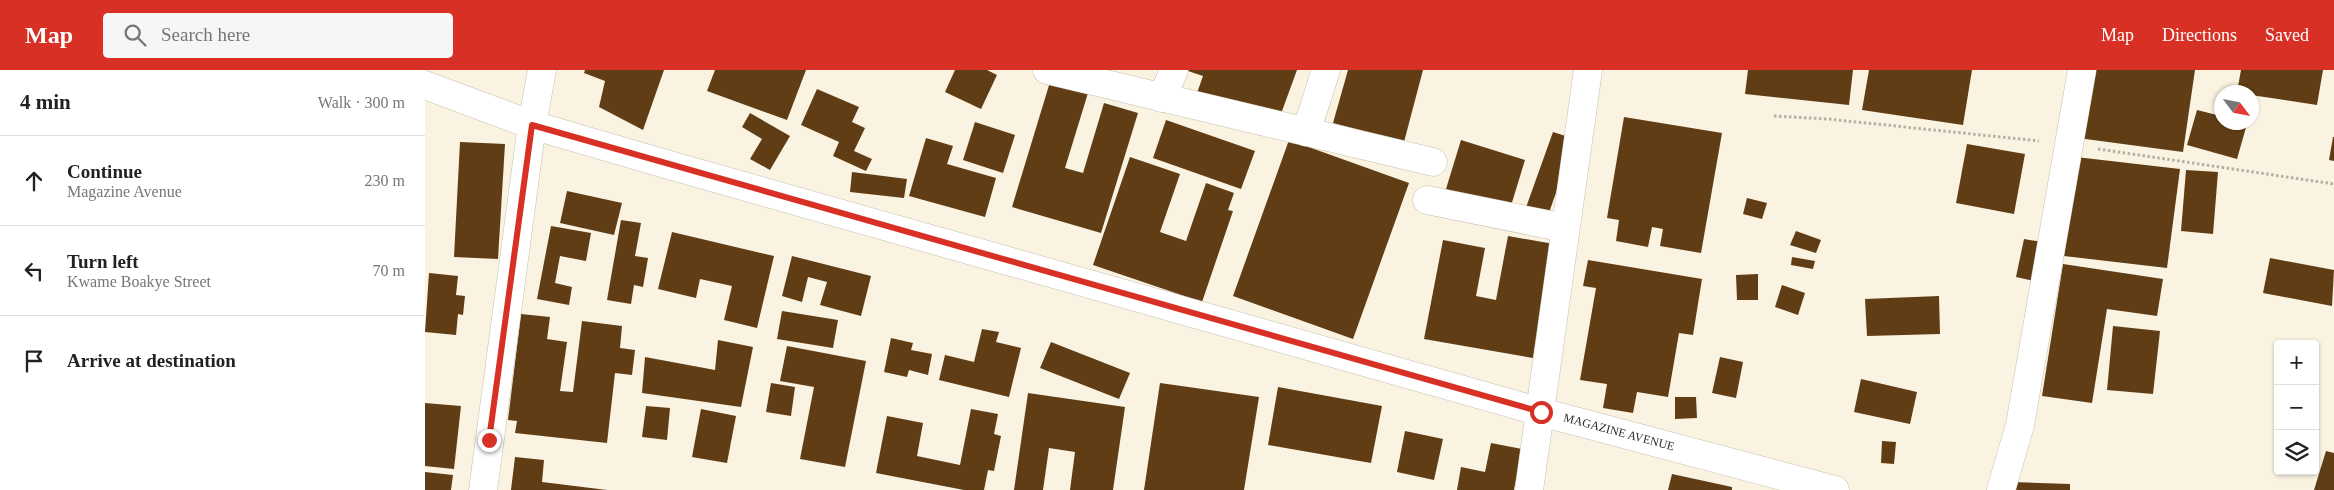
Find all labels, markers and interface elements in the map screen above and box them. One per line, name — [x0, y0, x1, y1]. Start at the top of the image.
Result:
search box — [103, 13, 453, 58]
icon: search — [121, 21, 149, 49]
text: Map — [25, 22, 73, 48]
text: Search here — [161, 24, 250, 45]
text: Map — [2101, 25, 2134, 45]
text: Directions — [2162, 25, 2237, 45]
text: Saved — [2265, 25, 2309, 45]
north arrow — [2214, 85, 2259, 130]
text: 4 min — [20, 90, 71, 114]
text: Walk · 300 m — [318, 94, 405, 111]
text: Continue — [67, 161, 142, 182]
icon: ahead — [20, 167, 48, 195]
text: 230 m — [365, 172, 405, 189]
text: Magazine Avenue — [67, 183, 182, 200]
text: Turn left — [67, 251, 139, 272]
icon: left — [20, 257, 48, 285]
text: 70 m — [373, 262, 405, 279]
text: Kwame Boakye Street — [67, 273, 211, 290]
map controls — [2274, 340, 2319, 475]
button: + — [2274, 340, 2319, 385]
icon: arrive — [20, 347, 48, 375]
text: Arrive at destination — [67, 350, 236, 371]
button: − — [2274, 385, 2319, 430]
route start — [1530, 401, 1553, 424]
street label: MAGAZINE AVENUE — [1562, 410, 1676, 454]
route end — [478, 429, 501, 452]
button: layers — [2274, 430, 2319, 475]

